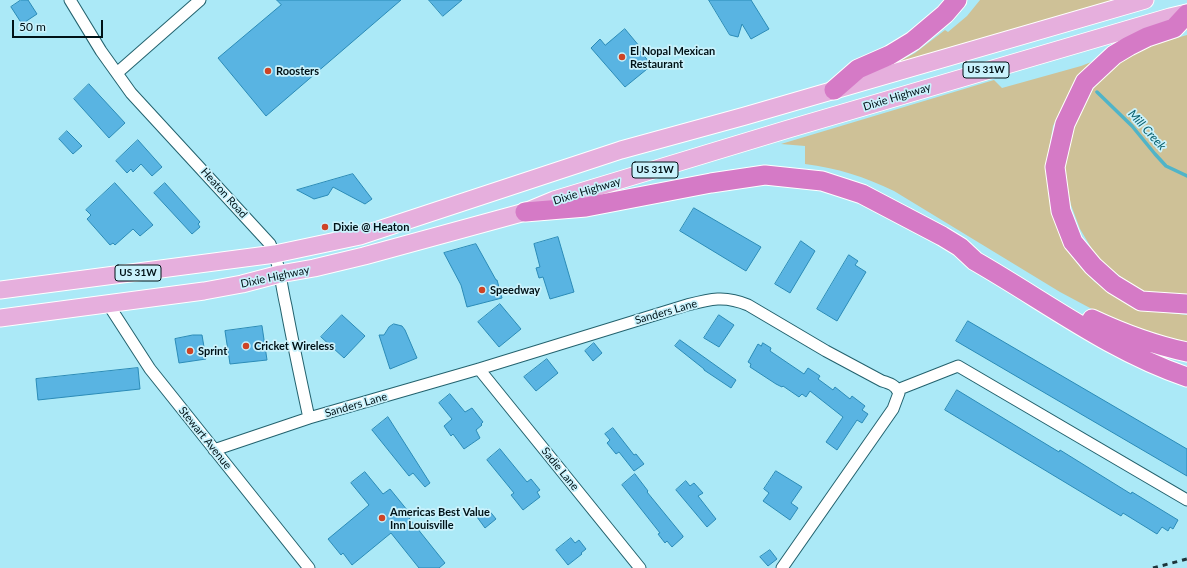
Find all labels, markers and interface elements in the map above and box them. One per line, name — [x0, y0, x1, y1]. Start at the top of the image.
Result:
scale bar — [14, 12, 105, 38]
text: 50 m — [19, 19, 46, 34]
place label: El Nopal Mexican Restaurant — [630, 44, 715, 70]
marker: El Nopal Mexican Restaurant — [617, 52, 627, 62]
road number: US 31W — [963, 62, 1009, 78]
place label: Roosters — [276, 64, 319, 78]
marker: Roosters — [263, 66, 273, 76]
street label: Dixie Highway — [862, 80, 932, 114]
water label: Mill Creek — [1125, 107, 1169, 153]
road number: US 31W — [632, 162, 678, 178]
street label: Heaton Road — [198, 165, 250, 221]
street label: Dixie Highway — [552, 174, 622, 208]
place label: Dixie @ Heaton — [333, 220, 409, 234]
marker: Dixie @ Heaton — [320, 222, 330, 232]
street label: Dixie Highway — [239, 263, 311, 291]
road number: US 31W — [115, 265, 161, 281]
place label: Speedway — [490, 283, 540, 297]
marker: Speedway — [477, 285, 487, 295]
street label: Sanders Lane — [633, 297, 699, 327]
place label: Cricket Wireless — [254, 339, 334, 353]
marker: Cricket Wireless — [241, 341, 251, 351]
place label: Sprint — [198, 344, 227, 358]
marker: Sprint — [185, 346, 195, 356]
street label: Sanders Lane — [323, 390, 389, 420]
street label: Stewart Avenue — [176, 404, 234, 472]
street label: Sadie Lane — [539, 445, 581, 493]
place label: Americas Best Value Inn Louisville — [390, 505, 490, 531]
marker: Americas Best Value Inn Louisville — [377, 513, 387, 523]

